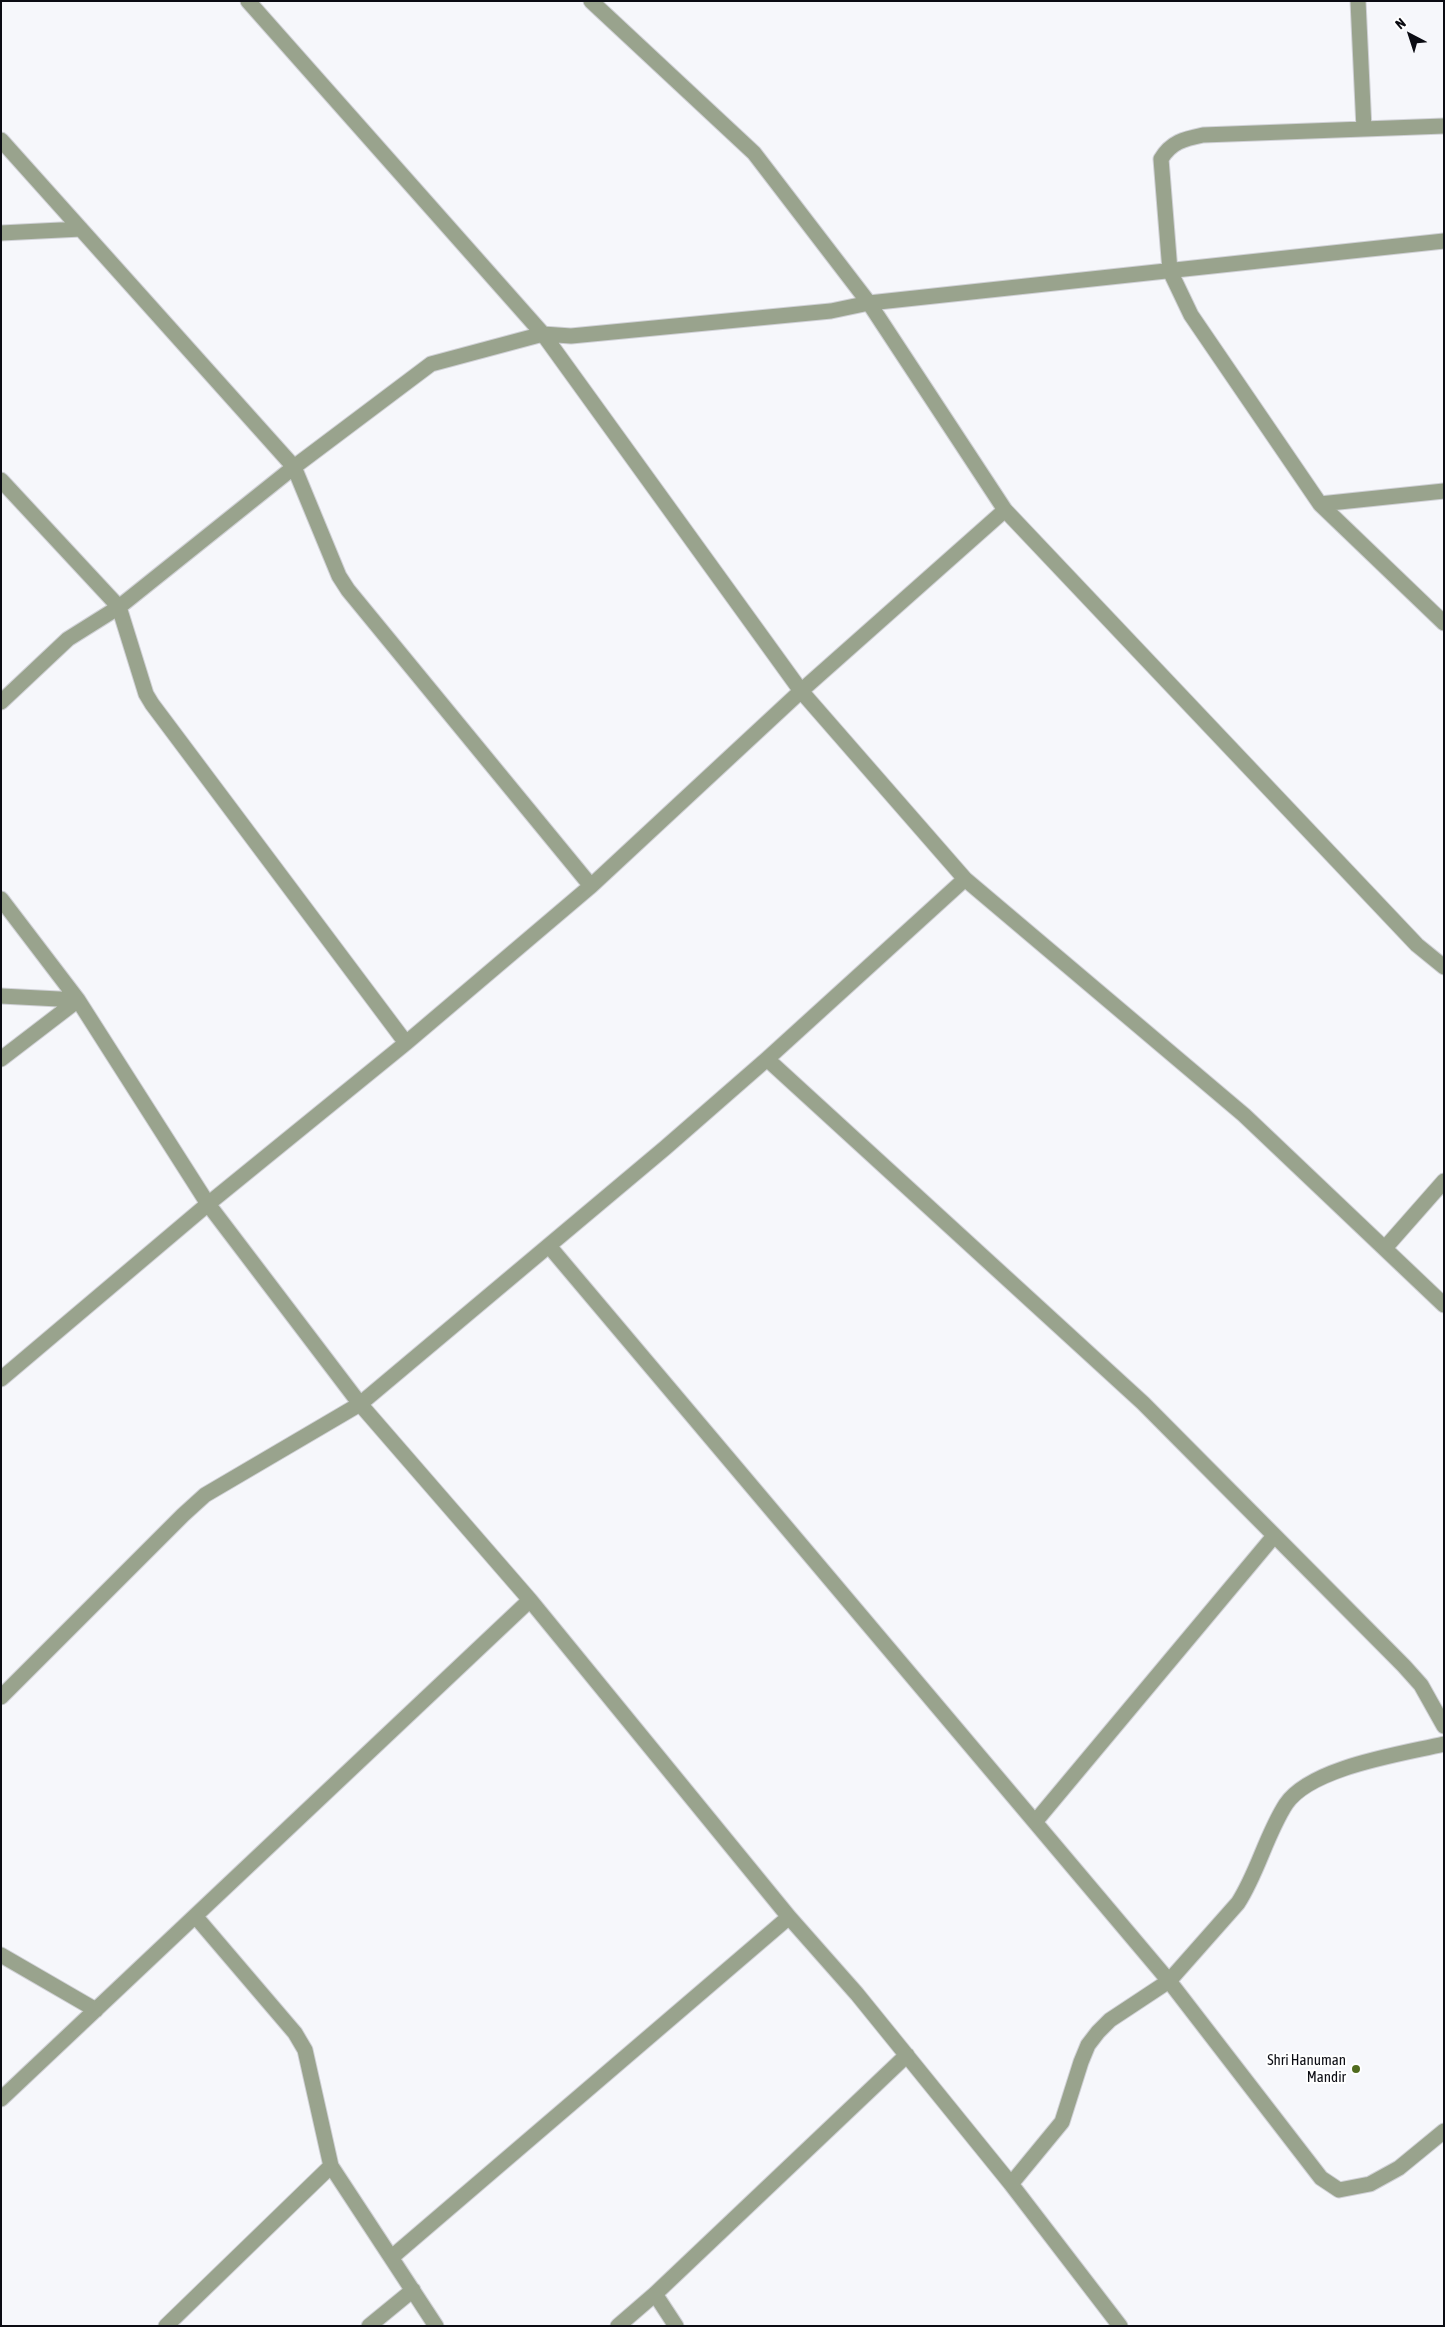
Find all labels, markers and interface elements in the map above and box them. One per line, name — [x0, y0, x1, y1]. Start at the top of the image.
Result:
north arrow — [1385, 10, 1435, 60]
text: N — [1392, 15, 1409, 32]
place label: Shri Hanuman Mandir — [1267, 2051, 1346, 2086]
marker: Shri Hanuman Mandir — [1350, 2063, 1362, 2075]

